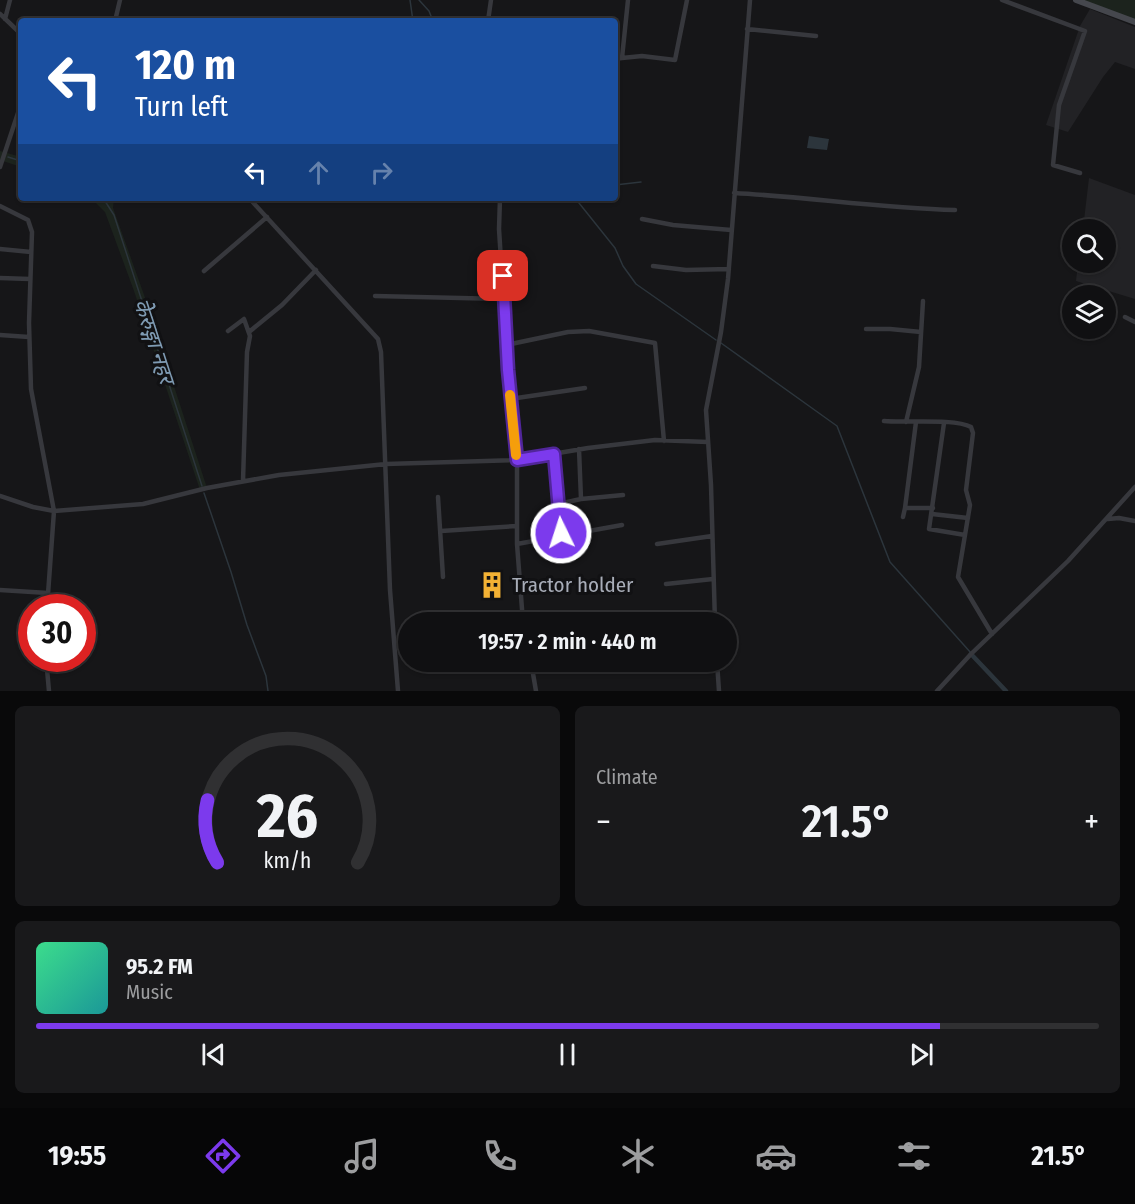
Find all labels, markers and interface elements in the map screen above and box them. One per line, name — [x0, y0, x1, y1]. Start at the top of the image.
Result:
text: 120 m — [135, 40, 236, 90]
icon: left — [36, 42, 114, 120]
text: Turn left — [135, 91, 228, 123]
icon: left — [239, 156, 272, 189]
icon: ahead — [302, 156, 335, 189]
icon: right — [365, 156, 398, 189]
map controls — [1062, 219, 1116, 339]
button: search — [1062, 219, 1116, 273]
pin — [477, 250, 528, 301]
icon: arrive — [486, 259, 519, 292]
button: layers — [1062, 285, 1116, 339]
water label: केेरुङ्गा नहर — [128, 295, 182, 391]
position arrow — [529, 501, 593, 565]
building icon: Tractor holder — [477, 570, 507, 600]
place label: Tractor holder — [512, 572, 634, 598]
speed limit sign: 30 — [18, 594, 96, 672]
text: 19:57 · 2 min · 440 m — [478, 628, 657, 655]
text: Climate — [596, 765, 658, 789]
text: 26 — [256, 779, 318, 854]
text: 21.5° — [802, 795, 893, 849]
text: − — [596, 802, 611, 842]
text: + — [1084, 802, 1099, 842]
text: km/h — [264, 848, 311, 874]
text: 95.2 FM — [126, 953, 193, 980]
text: Music — [126, 980, 173, 1004]
icon: previous — [197, 1038, 230, 1071]
icon: pause — [551, 1038, 584, 1071]
icon: next — [905, 1038, 938, 1071]
icon: directions — [202, 1135, 244, 1177]
icon: music — [341, 1135, 383, 1177]
icon: phone — [479, 1135, 521, 1177]
icon: climate — [617, 1135, 659, 1177]
icon: car — [755, 1135, 797, 1177]
icon: filters — [893, 1135, 935, 1177]
text: 19:55 — [48, 1140, 106, 1172]
text: 21.5° — [1031, 1140, 1087, 1172]

